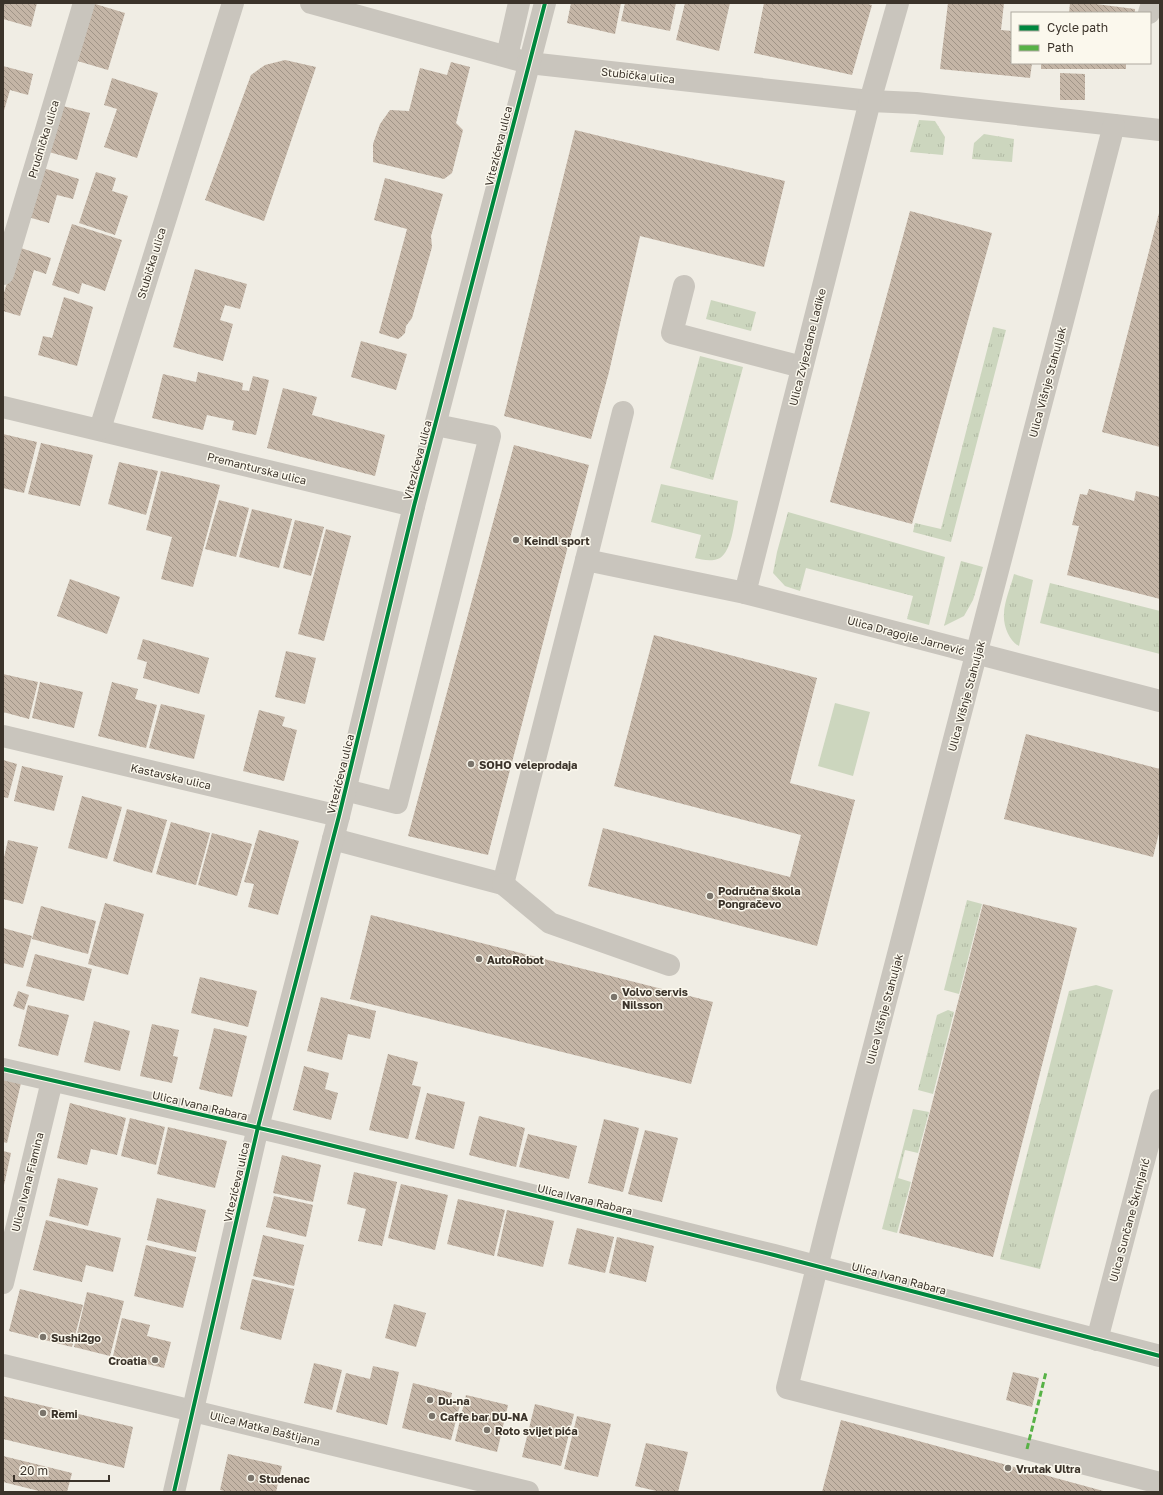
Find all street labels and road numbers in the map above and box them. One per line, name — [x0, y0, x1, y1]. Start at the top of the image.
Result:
street label: Stubička ulica — [601, 65, 675, 85]
street label: Prudnička ulica — [25, 98, 61, 180]
street label: Vitezićeva ulica — [482, 105, 514, 187]
street label: Stubička ulica — [134, 226, 168, 300]
street label: Ulica Zvjezdane Ladike — [786, 287, 828, 407]
street label: Ulica Višnje Stahuljak — [1026, 325, 1068, 439]
street label: Vitezićeva ulica — [400, 419, 434, 501]
street label: Premanturska ulica — [206, 449, 308, 487]
street label: Ulica Dragojle Jarnević — [846, 613, 966, 657]
street label: Ulica Višnje Stahuljak — [945, 639, 987, 753]
street label: Vitezićeva ulica — [324, 733, 356, 815]
street label: Kastavska ulica — [129, 760, 213, 792]
street label: Ulica Višnje Stahuljak — [863, 952, 905, 1066]
street label: Ulica Ivana Rabara — [151, 1088, 249, 1122]
street label: Ulica Ivana Fiamina — [8, 1131, 46, 1233]
street label: Vitezićeva ulica — [220, 1141, 252, 1223]
street label: Ulica Sunčane Škrinjarić — [1106, 1157, 1152, 1283]
street label: Ulica Ivana Rabara — [536, 1181, 634, 1217]
street label: Ulica Ivana Rabara — [850, 1259, 948, 1297]
street label: Ulica Matka Baštijana — [208, 1408, 322, 1448]

